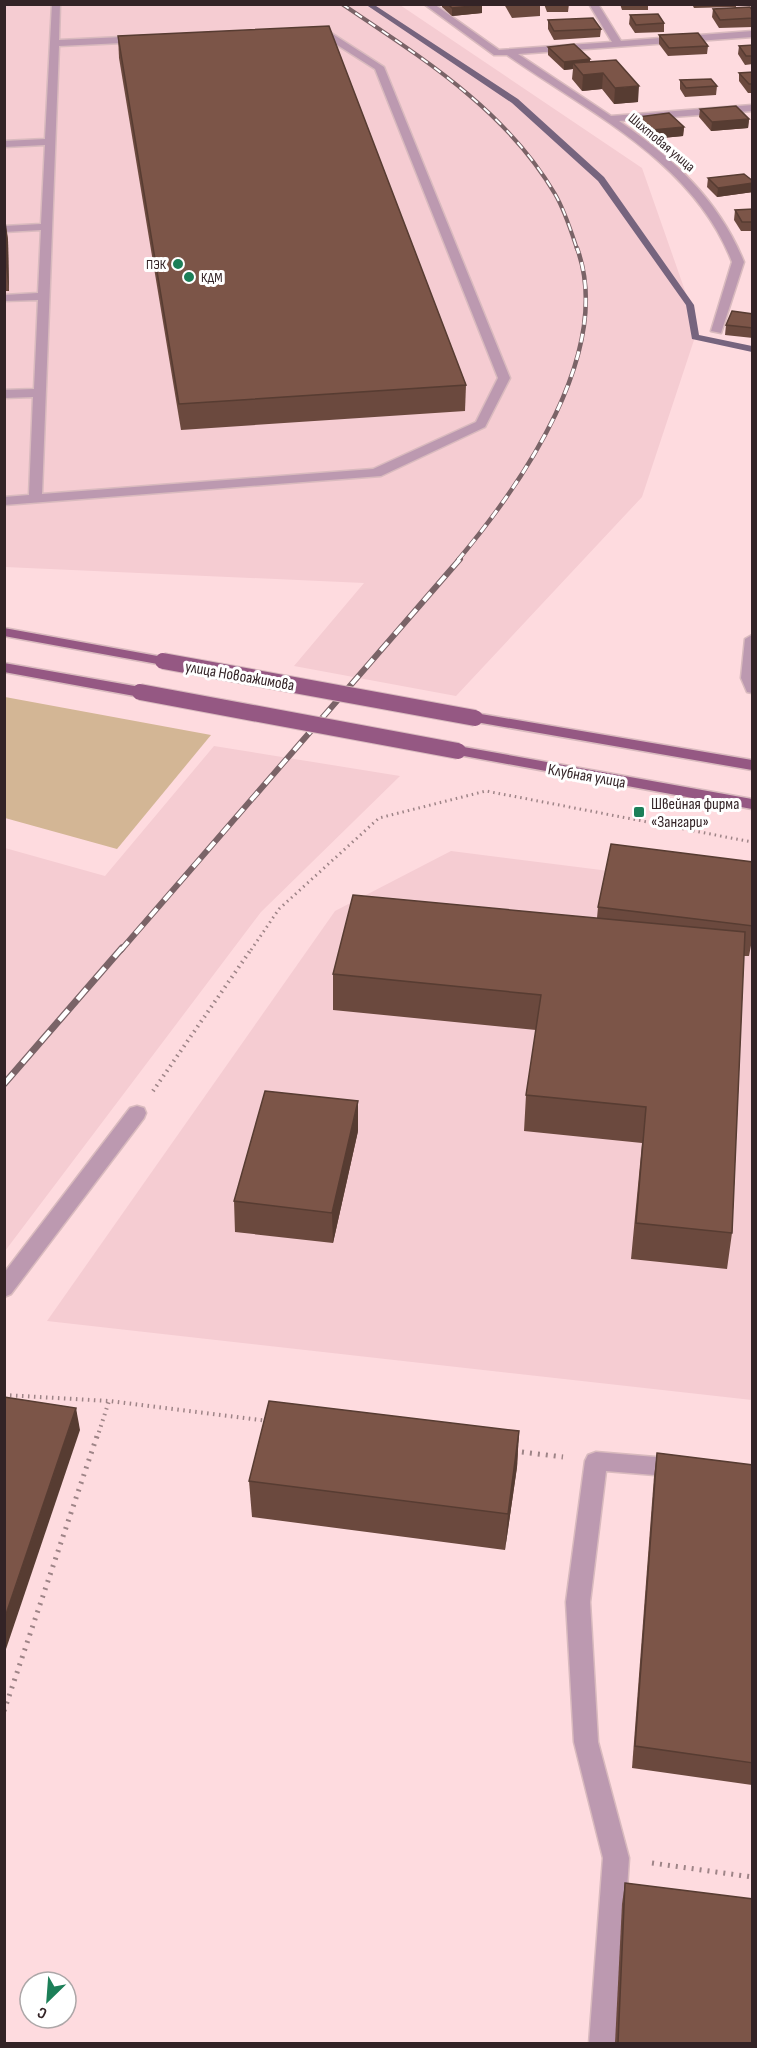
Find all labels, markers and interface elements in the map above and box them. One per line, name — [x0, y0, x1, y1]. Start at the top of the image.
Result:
street label: Шихтовая улица — [625, 110, 698, 175]
place label: ПЭК — [146, 256, 167, 273]
marker: ПЭК — [171, 257, 185, 271]
place label: КДМ — [201, 269, 223, 286]
marker: КДМ — [182, 270, 196, 284]
street label: улица Новоажимова — [184, 658, 296, 695]
street label: Клубная улица — [546, 760, 627, 793]
place label: Швейная фирма «Зангари» — [651, 795, 739, 832]
marker: Швейная фирма «Зангари» — [632, 805, 646, 819]
north arrow — [18, 1970, 78, 2030]
text: С — [35, 2002, 50, 2023]

